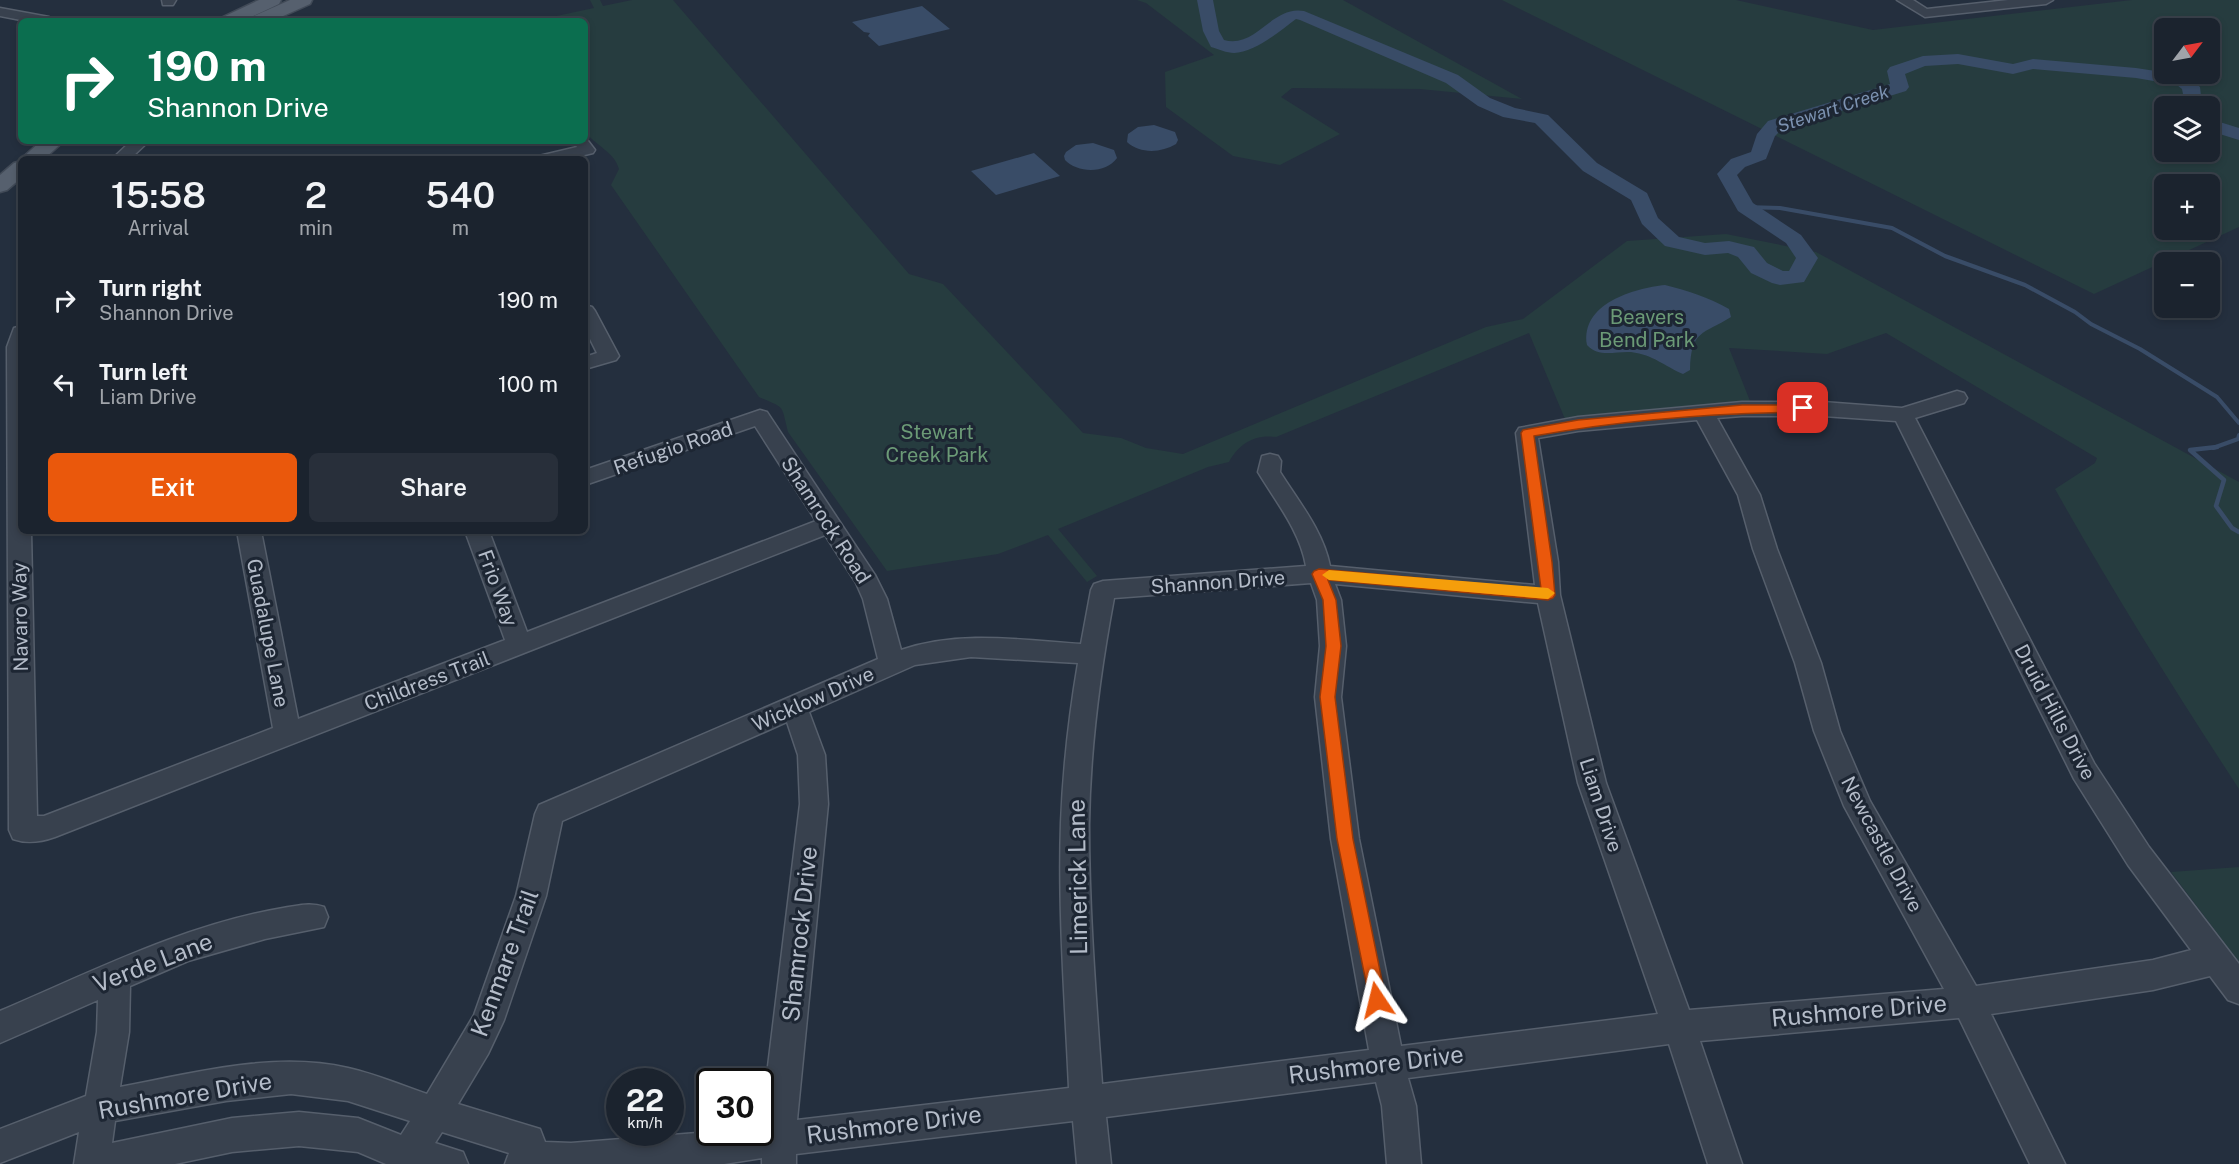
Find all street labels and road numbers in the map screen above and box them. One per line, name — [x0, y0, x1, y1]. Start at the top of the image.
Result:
street label: Refugio Road — [610, 416, 736, 480]
street label: Shamrock Road — [776, 452, 876, 588]
street label: Frio Way — [473, 546, 523, 630]
street label: Guadalupe Lane — [242, 557, 294, 709]
street label: Navaro Way — [7, 562, 33, 672]
street label: Shannon Drive — [1150, 565, 1286, 599]
street label: Druid Hills Drive — [2009, 640, 2101, 784]
street label: Childress Trail — [361, 646, 493, 716]
street label: Wicklow Drive — [748, 661, 878, 737]
street label: Liam Drive — [1575, 755, 1627, 855]
street label: Newcastle Drive — [1836, 772, 1928, 916]
street label: Limerick Lane — [1062, 799, 1092, 955]
street label: Shamrock Drive — [776, 845, 822, 1023]
street label: Kenmare Trail — [464, 885, 544, 1040]
street label: Verde Lane — [89, 926, 216, 998]
street label: Rushmore Drive — [1770, 988, 1948, 1032]
street label: Rushmore Drive — [1287, 1039, 1465, 1089]
street label: Rushmore Drive — [96, 1066, 274, 1124]
street label: Rushmore Drive — [805, 1099, 983, 1149]

